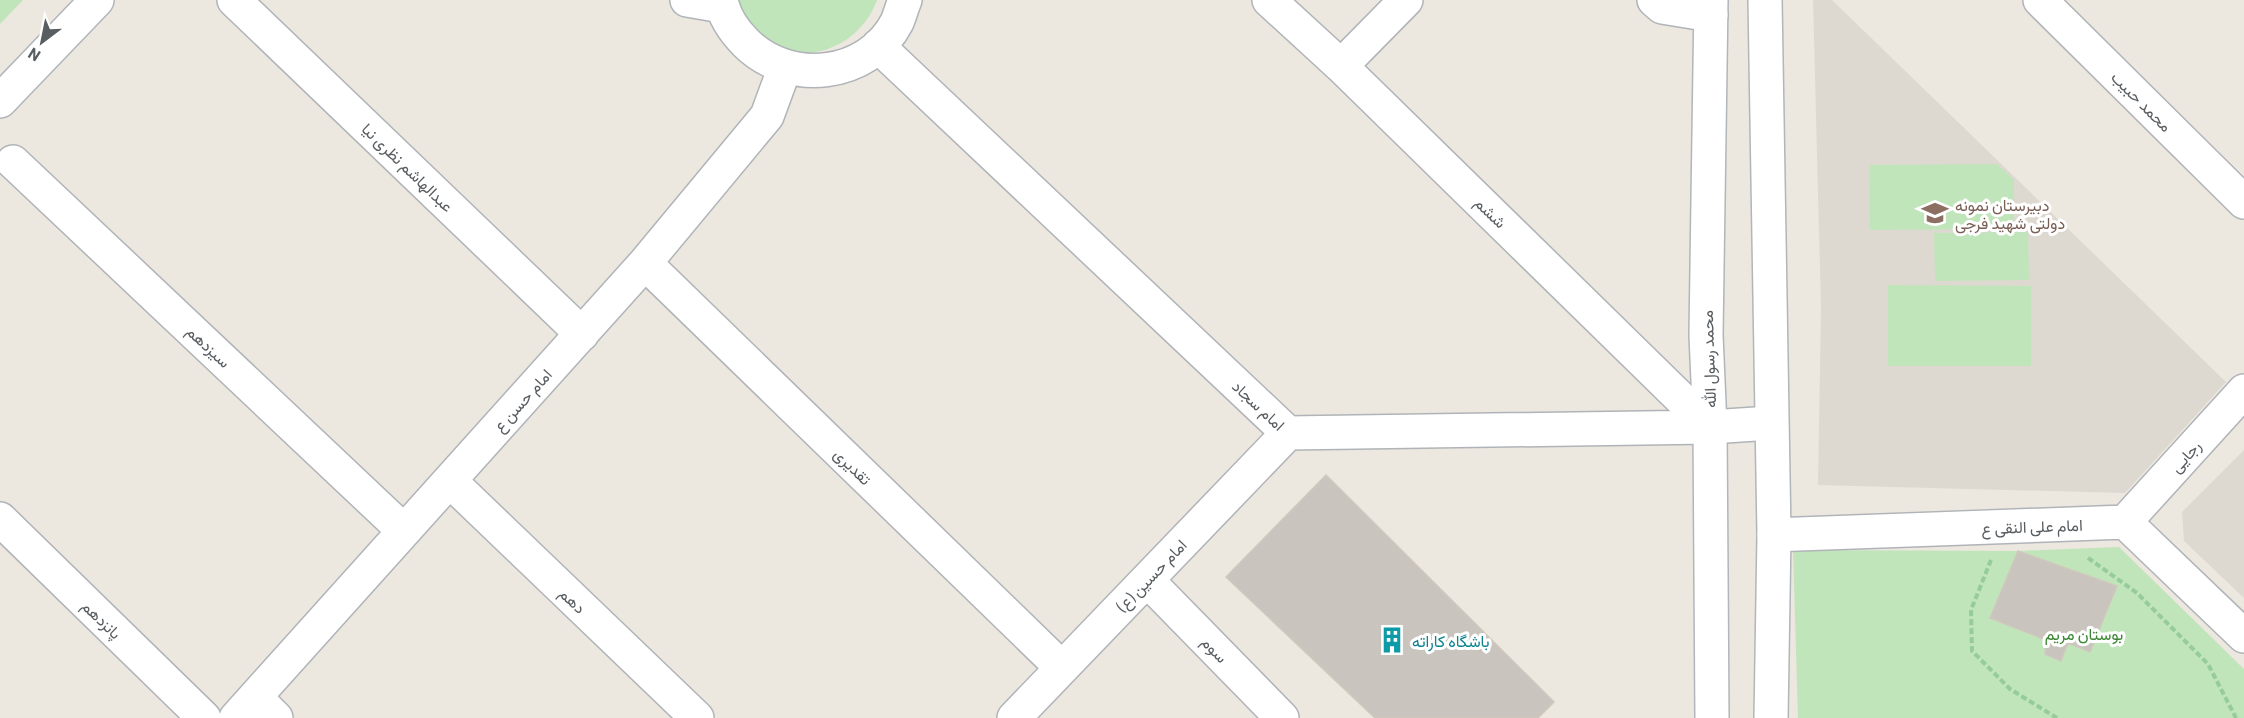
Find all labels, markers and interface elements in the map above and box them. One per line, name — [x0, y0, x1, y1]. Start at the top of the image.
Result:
north arrow — [12, 12, 72, 72]
text: N — [24, 44, 43, 66]
street label: محمد حبیب — [2107, 67, 2176, 136]
street label: عبدالهاشم نظری نیا — [357, 119, 458, 217]
street label: ششم — [1470, 193, 1511, 233]
place label: دبیرستان نمونه دولتی شهید فرجی — [1955, 195, 2065, 234]
school or university icon: دبیرستان نمونه دولتی شهید فرجی — [1920, 198, 1950, 228]
street label: محمد رسول الله — [1697, 310, 1721, 408]
street label: سیزدهم — [182, 321, 235, 372]
street label: امام حسن ع — [489, 365, 557, 437]
street label: امام سجاد — [1228, 376, 1289, 435]
street label: رجایی — [2166, 436, 2206, 477]
street label: تقدیری — [829, 444, 876, 490]
street label: امام علی النقی ع — [1981, 515, 2083, 540]
street label: امام حسین (ع) — [1111, 535, 1192, 618]
street label: دهم — [555, 583, 590, 618]
street label: پانزدهم — [76, 596, 126, 645]
park label: بوستان مریم — [2045, 624, 2123, 645]
building icon: باشگاه کاراته — [1377, 625, 1407, 655]
place label: باشگاه کاراته — [1412, 631, 1490, 652]
street label: سوم — [1197, 632, 1232, 668]

